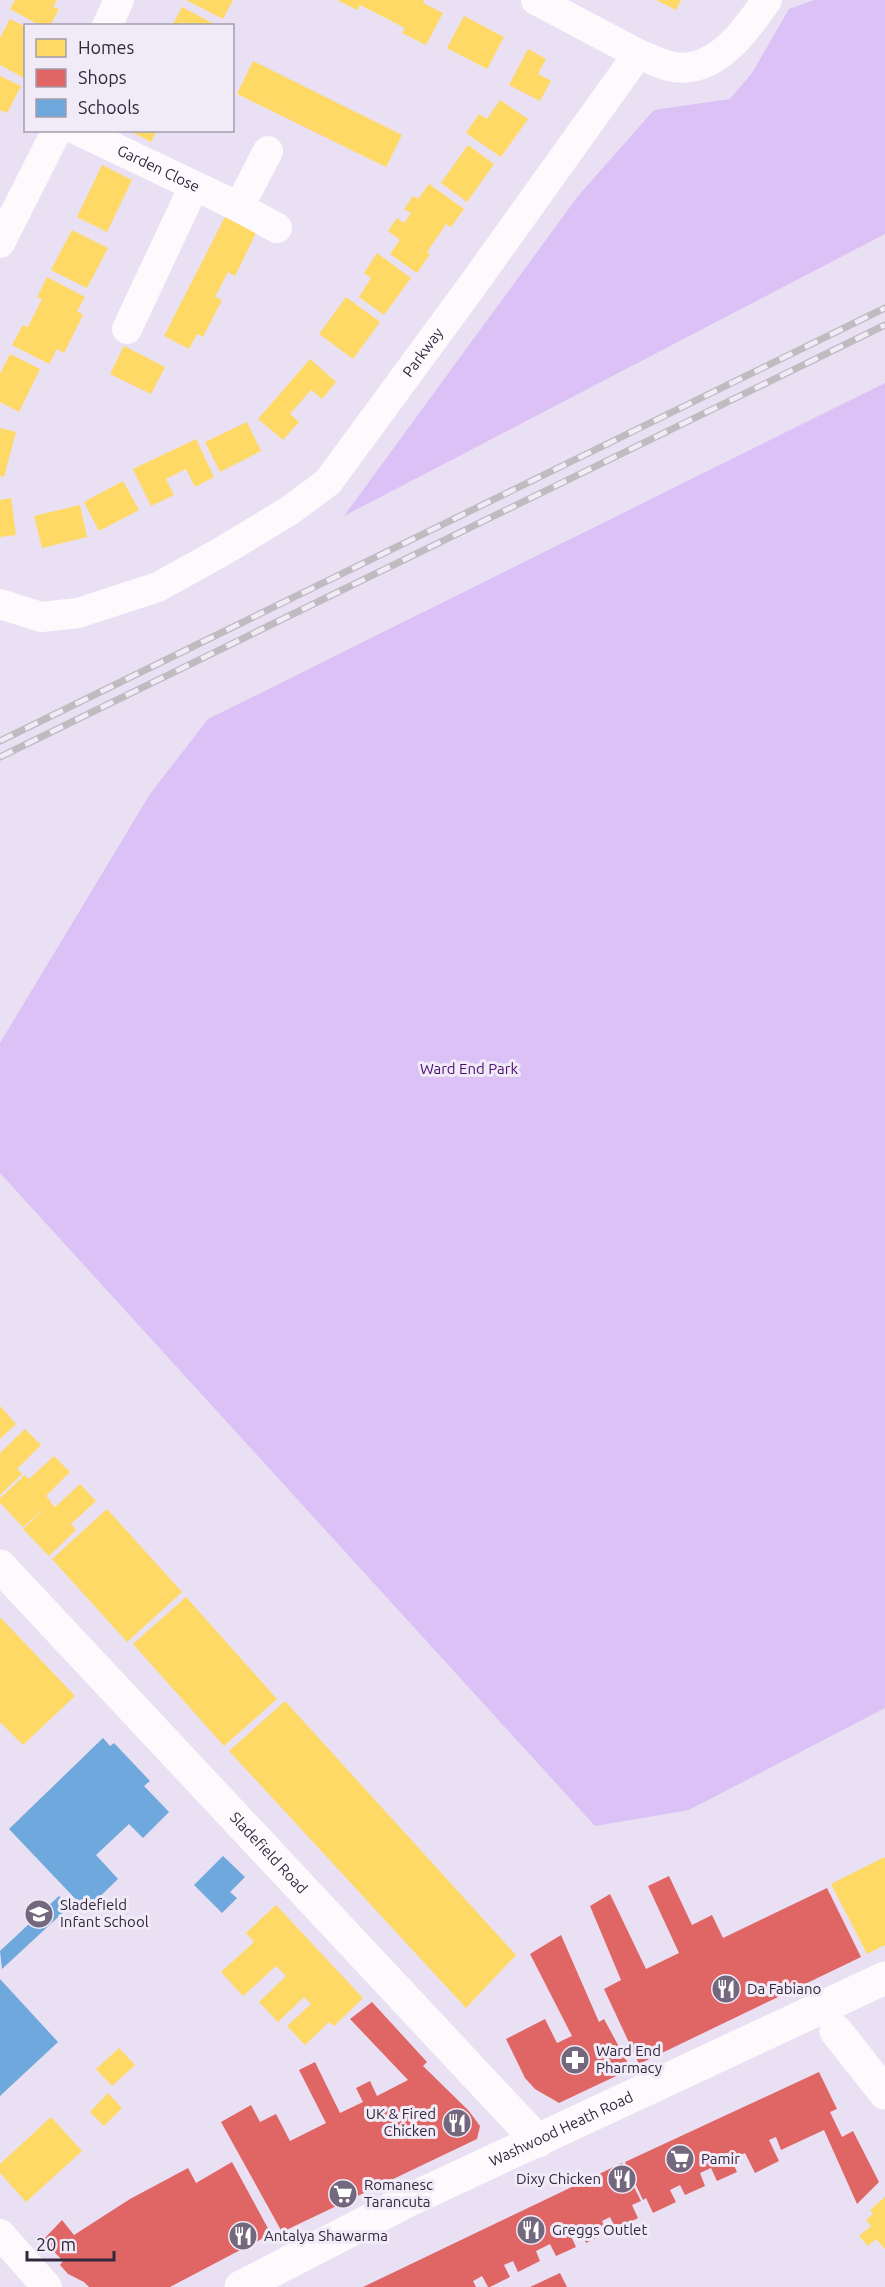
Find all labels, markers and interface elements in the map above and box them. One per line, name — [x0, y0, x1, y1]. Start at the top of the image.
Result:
legend — [24, 24, 234, 132]
text: Homes — [78, 37, 135, 57]
text: Shops — [78, 67, 127, 87]
text: Schools — [78, 97, 140, 117]
street label: Garden Close — [115, 141, 202, 195]
street label: Parkway — [399, 325, 446, 380]
park label: Ward End Park — [420, 1060, 518, 1077]
street label: Sladefield Road — [227, 1808, 311, 1897]
place label: Sladefield Infant School — [60, 1896, 149, 1930]
school or university icon: Sladefield Infant School — [23, 1898, 55, 1930]
restaurant icon: Da Fabiano — [710, 1973, 742, 2005]
place label: Da Fabiano — [747, 1980, 821, 1997]
place label: Ward End Pharmacy — [596, 2042, 662, 2076]
pharmacy icon: Ward End Pharmacy — [559, 2044, 591, 2076]
street label: Washwood Heath Road — [486, 2088, 636, 2170]
place label: UK & Fired Chicken — [366, 2105, 436, 2139]
restaurant icon: UK & Fired Chicken — [441, 2107, 473, 2139]
supermarket icon: Pamir — [664, 2143, 696, 2175]
place label: Pamir — [701, 2150, 740, 2167]
restaurant icon: Dixy Chicken — [606, 2163, 638, 2195]
place label: Dixy Chicken — [516, 2170, 601, 2187]
place label: Romanesc Tarancuta — [364, 2176, 433, 2210]
supermarket icon: Romanesc Tarancuta — [327, 2178, 359, 2210]
restaurant icon: Greggs Outlet — [515, 2214, 547, 2246]
restaurant icon: Antalya Shawarma — [227, 2220, 259, 2252]
place label: Greggs Outlet — [552, 2221, 647, 2238]
scale bar — [27, 2224, 114, 2262]
place label: Antalya Shawarma — [264, 2227, 388, 2244]
text: 20 m — [36, 2234, 76, 2254]

